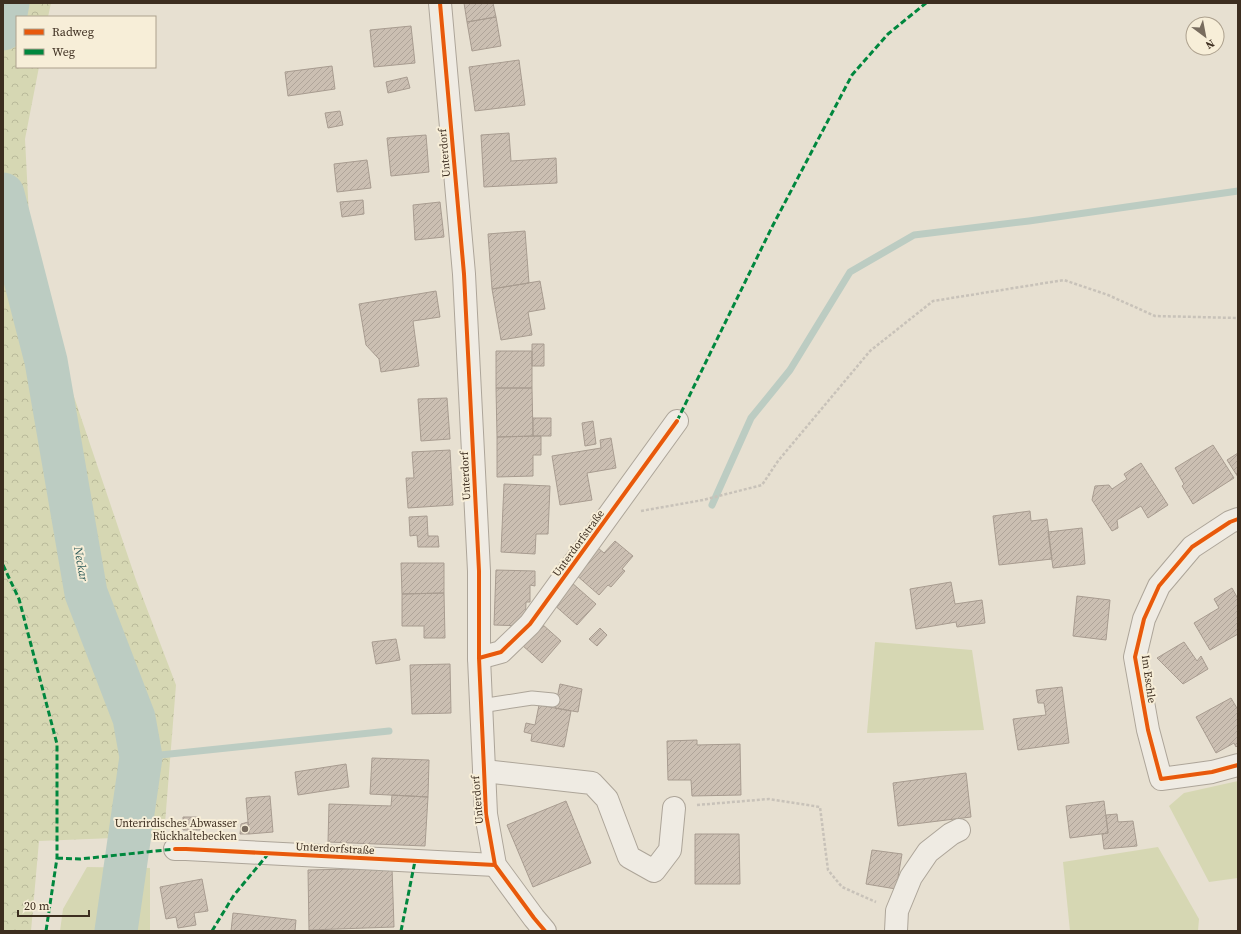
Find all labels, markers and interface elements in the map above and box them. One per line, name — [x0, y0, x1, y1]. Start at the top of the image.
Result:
legend — [16, 16, 156, 68]
north arrow — [1185, 16, 1225, 56]
text: Radweg — [52, 24, 94, 40]
text: N — [1203, 36, 1217, 53]
text: Weg — [52, 44, 75, 60]
street label: Unterdorf — [435, 127, 454, 178]
street label: Unterdorf — [457, 450, 474, 501]
street label: Unterdorfstraße — [549, 506, 608, 580]
water label: Neckar — [70, 545, 92, 584]
street label: Im Eschle — [1138, 654, 1159, 705]
street label: Unterdorf — [468, 774, 487, 825]
place label: Unterirdisches Abwasser Rückhaltebecken — [115, 816, 237, 844]
marker: Unterirdisches Abwasser Rückhaltebecken — [240, 824, 250, 834]
street label: Unterdorfstraße — [295, 839, 375, 858]
scale bar — [18, 892, 89, 918]
text: 20 m — [24, 898, 50, 914]

